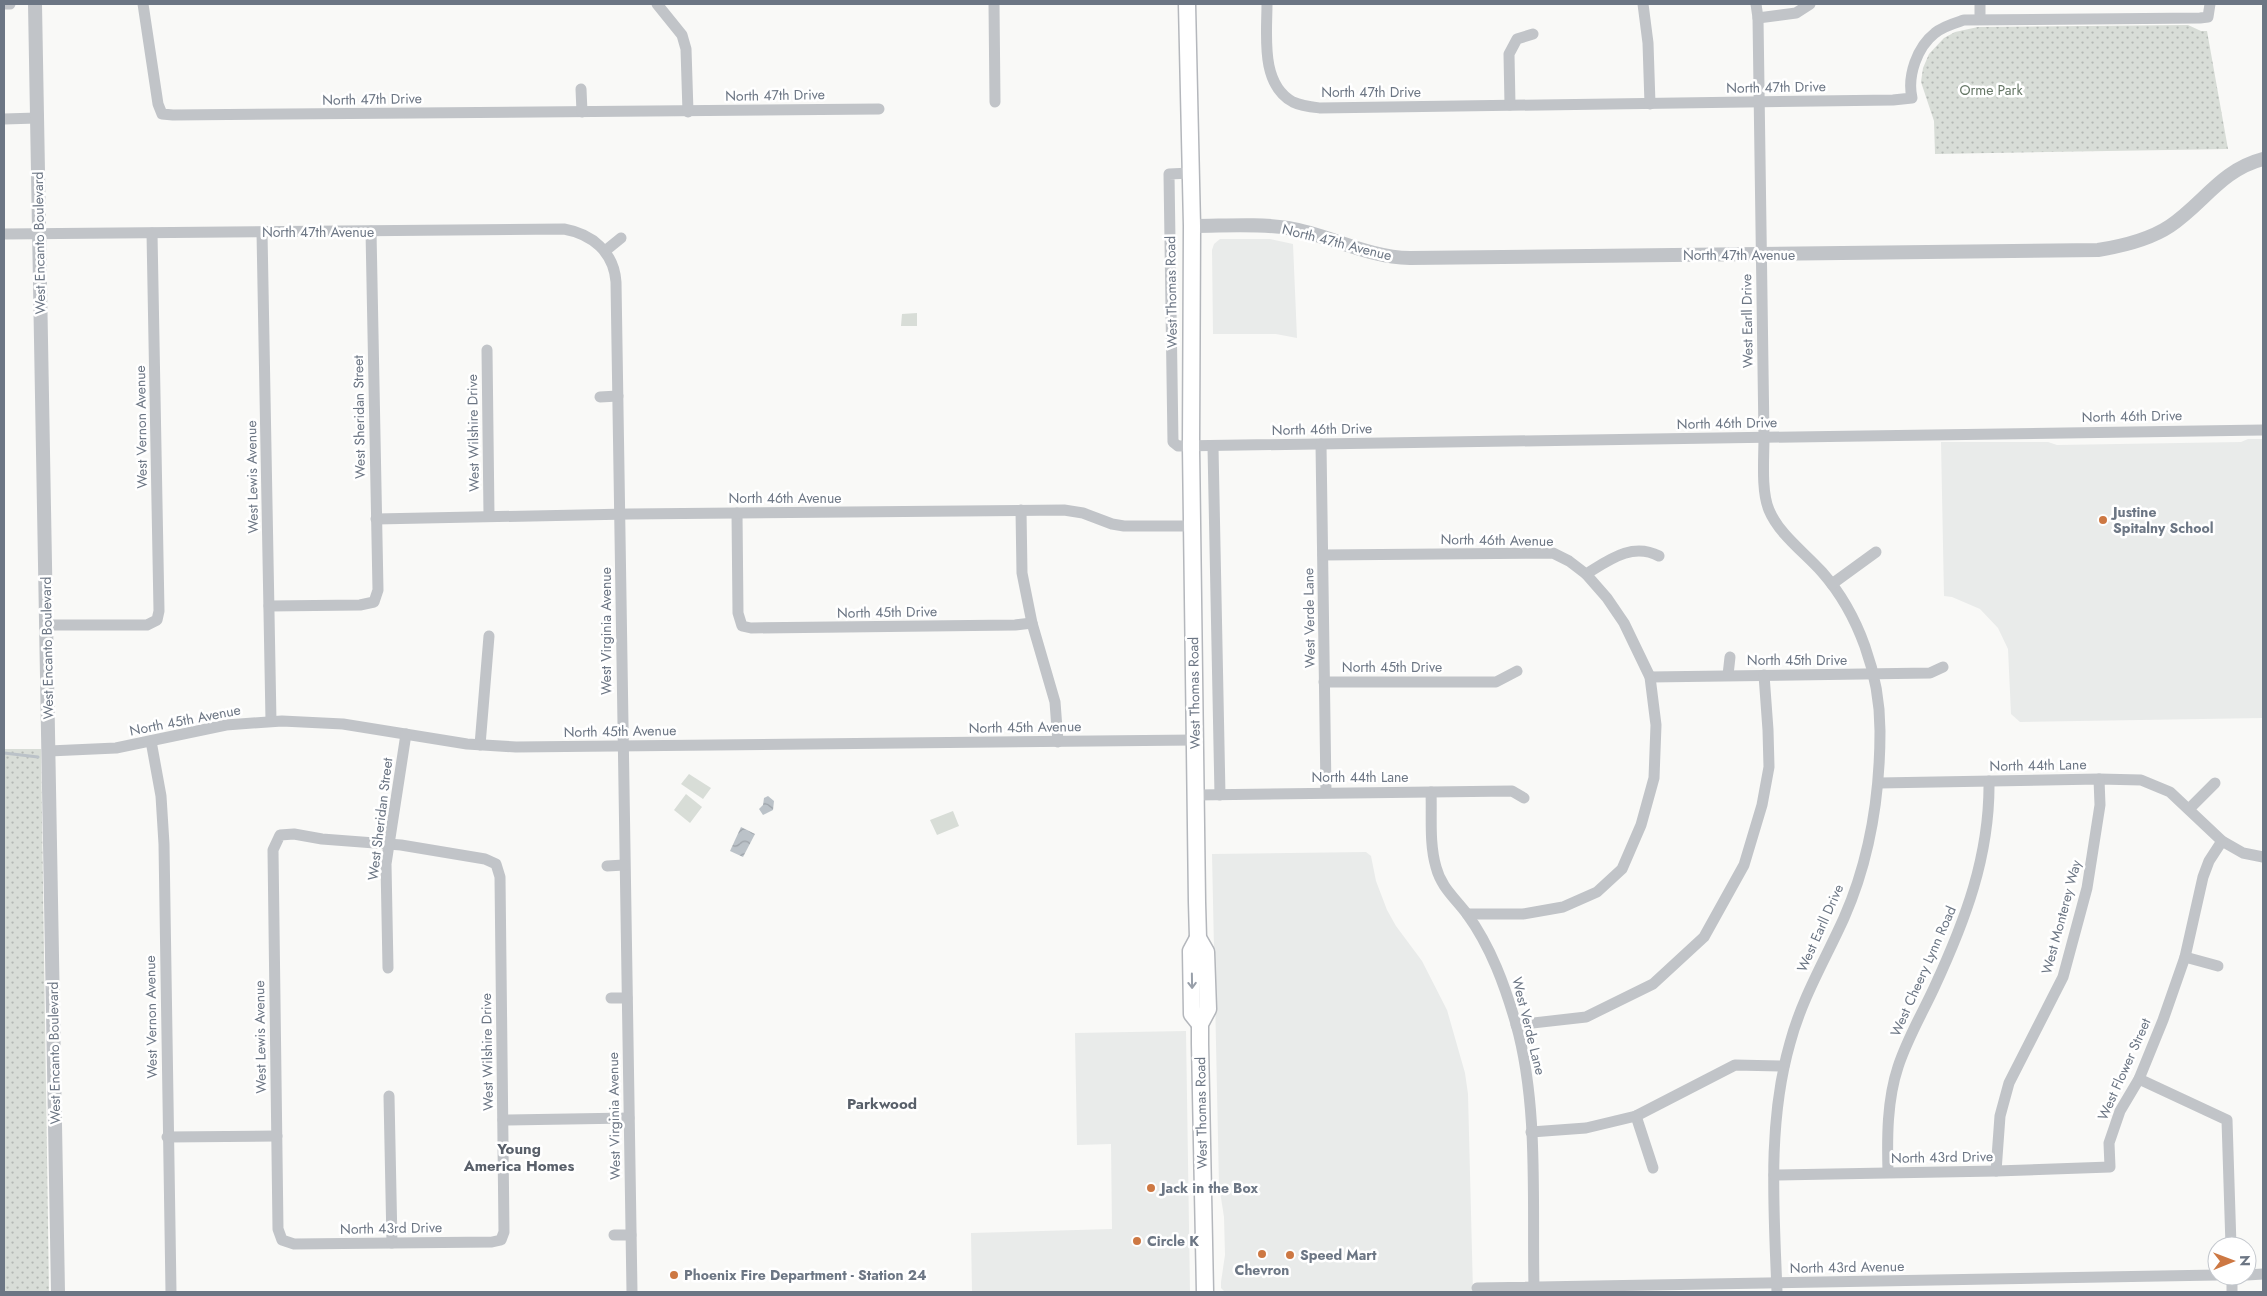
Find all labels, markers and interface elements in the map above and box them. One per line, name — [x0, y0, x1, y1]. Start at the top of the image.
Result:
street label: North 47th Drive — [1726, 76, 1826, 98]
park label: Orme Park — [1959, 80, 2023, 100]
street label: North 47th Drive — [1321, 82, 1421, 102]
street label: North 47th Drive — [725, 84, 825, 106]
street label: North 47th Drive — [322, 88, 422, 110]
street label: West Encanto Boulevard — [28, 171, 50, 315]
street label: North 47th Avenue — [1280, 219, 1394, 265]
street label: North 47th Avenue — [262, 222, 374, 242]
street label: West Thomas Road — [1160, 236, 1182, 348]
street label: North 47th Avenue — [1683, 245, 1795, 265]
street label: West Earll Drive — [1736, 274, 1758, 368]
street label: West Sheridan Street — [348, 354, 370, 479]
street label: West Vernon Avenue — [130, 365, 152, 489]
street label: West Wilshire Drive — [462, 374, 484, 492]
street label: North 46th Drive — [2082, 405, 2182, 427]
street label: North 46th Drive — [1677, 412, 1777, 434]
street label: North 46th Drive — [1272, 418, 1372, 440]
street label: West Lewis Avenue — [241, 420, 263, 534]
street label: North 46th Avenue — [729, 488, 841, 508]
place label: Justine Spitalny School — [2110, 502, 2213, 538]
marker: Justine Spitalny School — [2097, 514, 2109, 526]
street label: North 46th Avenue — [1440, 529, 1554, 551]
street label: West Virginia Avenue — [596, 567, 616, 695]
street label: West Verde Lane — [1298, 568, 1320, 668]
street label: West Encanto Boulevard — [36, 576, 58, 720]
street label: North 45th Drive — [837, 601, 937, 623]
street label: West Thomas Road — [1183, 637, 1205, 749]
street label: North 45th Drive — [1747, 650, 1847, 670]
street label: North 45th Drive — [1342, 657, 1442, 677]
street label: North 45th Avenue — [128, 699, 242, 741]
street label: North 45th Avenue — [968, 716, 1082, 738]
street label: North 45th Avenue — [563, 720, 677, 742]
street label: North 44th Lane — [1989, 754, 2087, 776]
street label: West Sheridan Street — [363, 756, 398, 882]
street label: North 44th Lane — [1311, 767, 1409, 787]
street label: West Monterey Way — [2036, 857, 2086, 976]
street label: West Earll Drive — [1792, 881, 1848, 975]
street label: West Cheery Lynn Road — [1885, 903, 1961, 1039]
street label: West Vernon Avenue — [140, 955, 162, 1079]
one-way arrow — [1187, 972, 1197, 989]
street label: West Verde Lane — [1507, 975, 1551, 1077]
street label: West Lewis Avenue — [249, 980, 271, 1094]
street label: West Encanto Boulevard — [43, 981, 65, 1125]
street label: West Wilshire Drive — [476, 993, 498, 1111]
street label: West Flower Street — [2093, 1014, 2156, 1123]
street label: West Virginia Avenue — [603, 1052, 625, 1180]
street label: West Thomas Road — [1190, 1057, 1212, 1169]
district label: Parkwood — [847, 1093, 917, 1115]
district label: Young America Homes — [463, 1138, 574, 1177]
street label: North 43rd Drive — [1891, 1146, 1993, 1168]
place label: Jack in the Box — [1158, 1178, 1258, 1198]
marker: Jack in the Box — [1145, 1182, 1157, 1194]
street label: North 43rd Drive — [340, 1217, 442, 1239]
place label: Circle K — [1147, 1231, 1199, 1251]
marker: Circle K — [1131, 1235, 1143, 1247]
north arrow — [2207, 1236, 2257, 1286]
place label: Speed Mart — [1300, 1245, 1377, 1265]
marker: Chevron — [1256, 1248, 1268, 1260]
marker: Speed Mart — [1284, 1249, 1296, 1261]
text: N — [2235, 1255, 2255, 1267]
street label: North 43rd Avenue — [1790, 1256, 1904, 1278]
place label: Chevron — [1235, 1260, 1289, 1280]
place label: Phoenix Fire Department - Station 24 — [684, 1265, 927, 1285]
marker: Phoenix Fire Department - Station 24 — [668, 1269, 680, 1281]

